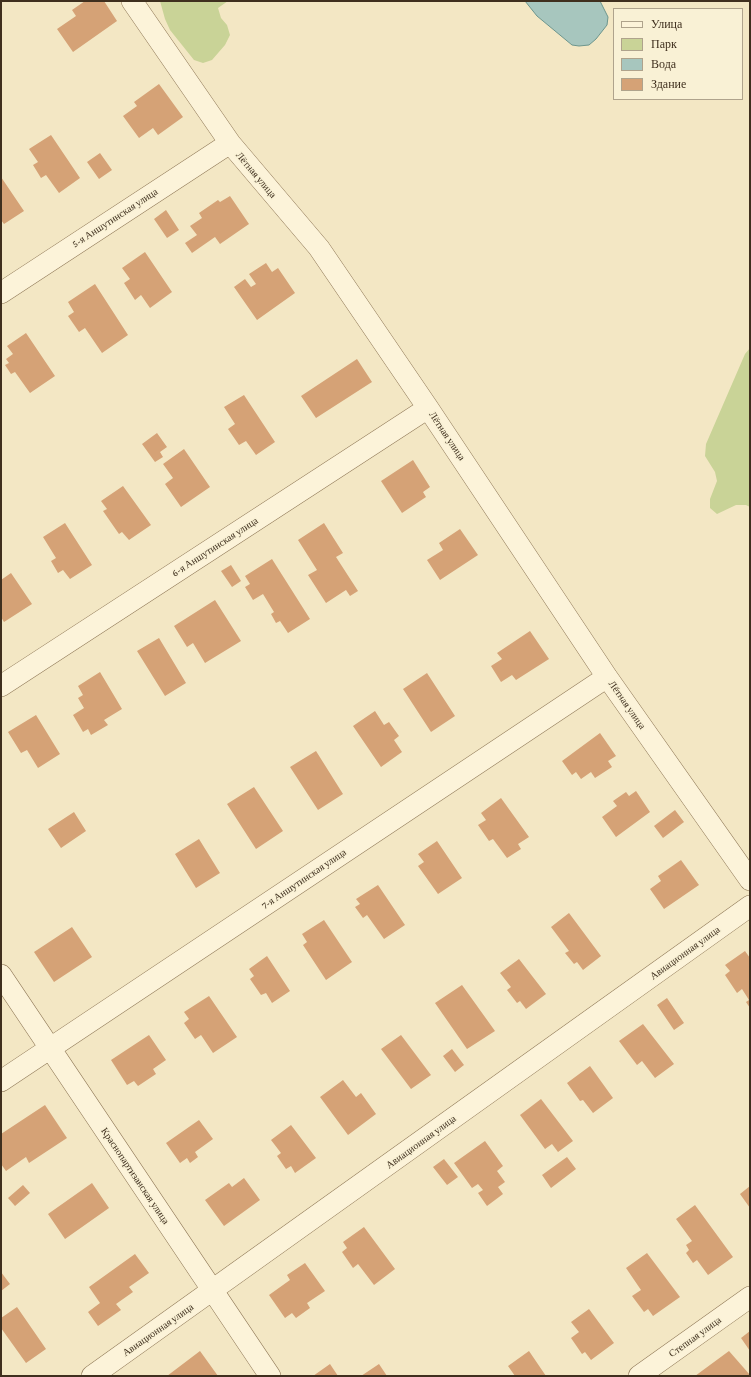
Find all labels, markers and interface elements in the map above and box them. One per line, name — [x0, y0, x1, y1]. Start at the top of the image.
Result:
legend — [613, 8, 743, 100]
text: Улица — [651, 17, 682, 31]
text: Парк — [651, 37, 677, 51]
text: Вода — [651, 57, 676, 71]
text: Здание — [651, 77, 686, 91]
street label: Лётная улица — [233, 149, 279, 201]
street label: 5-я Аншутинская улица — [70, 186, 160, 250]
street label: Лётная улица — [426, 409, 468, 463]
street label: 6-я Аншутинская улица — [170, 515, 260, 579]
street label: Лётная улица — [606, 678, 648, 732]
street label: 7-я Аншутинская улица — [259, 846, 349, 912]
street label: Авиационная улица — [648, 924, 722, 982]
street label: Авиационная улица — [384, 1113, 458, 1171]
street label: Краснопартизанская улица — [98, 1125, 172, 1227]
street label: Авиационная улица — [120, 1301, 196, 1359]
street label: Степная улица — [667, 1314, 723, 1360]

